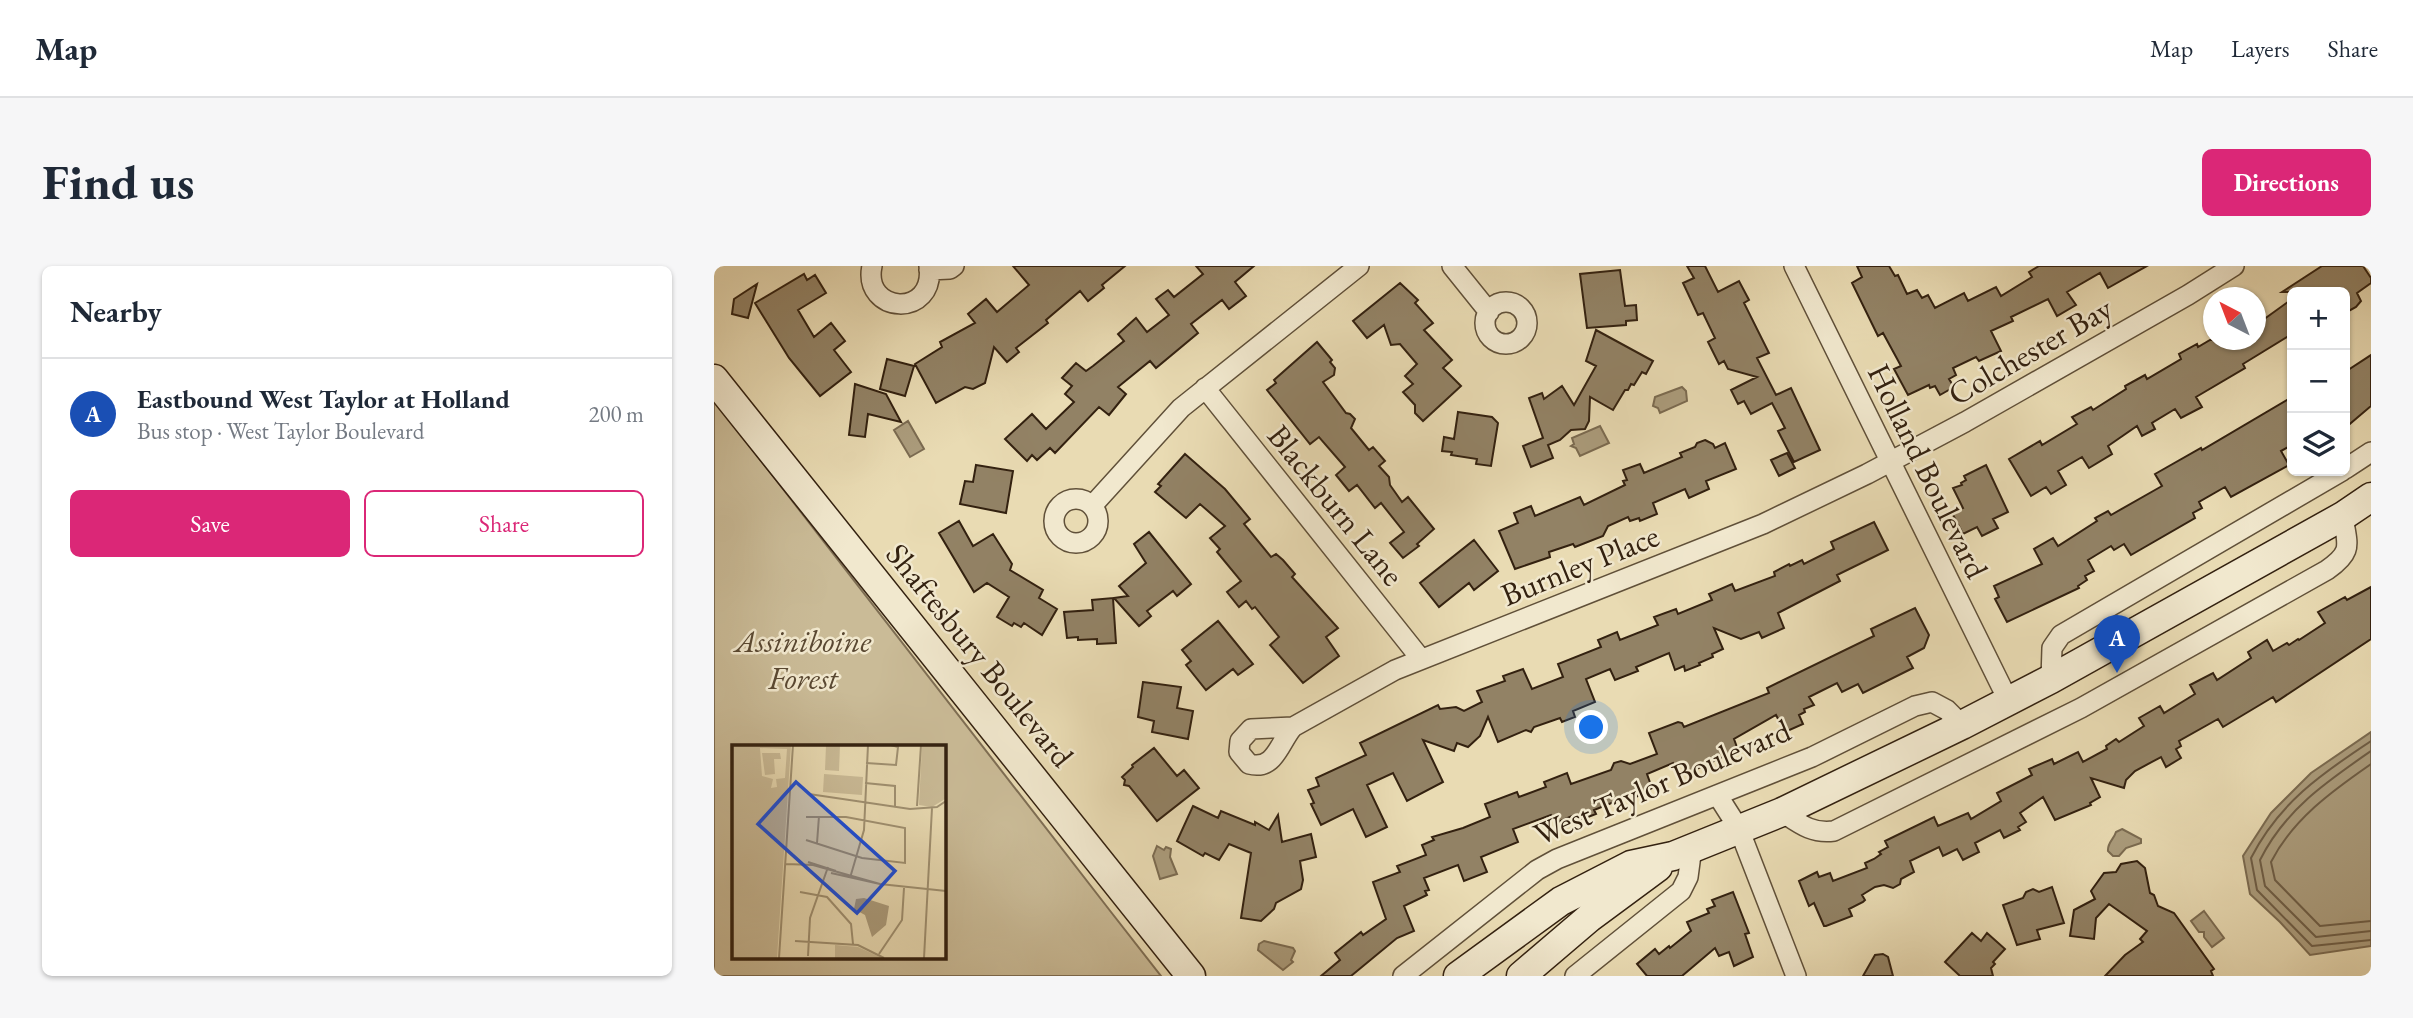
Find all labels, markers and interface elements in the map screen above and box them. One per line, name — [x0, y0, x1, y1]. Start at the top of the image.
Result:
text: Map — [35, 27, 97, 70]
text: Map — [2150, 33, 2193, 64]
text: Layers — [2231, 33, 2290, 64]
text: Share — [2328, 33, 2378, 64]
button: Directions — [2202, 149, 2371, 216]
text: Find us — [42, 150, 194, 214]
street label: Colchester Bay — [1940, 287, 2121, 415]
north arrow — [2203, 287, 2266, 350]
map controls — [2287, 287, 2350, 476]
button: + — [2287, 287, 2350, 350]
text: Nearby — [70, 292, 162, 331]
button: − — [2287, 350, 2350, 413]
street label: Holland Boulevard — [1858, 357, 1998, 586]
text: Eastbound West Taylor at Holland — [137, 382, 510, 416]
text: A — [85, 399, 101, 429]
text: 200 m — [588, 399, 644, 429]
button: layers — [2287, 413, 2350, 476]
text: Bus stop · West Taylor Boulevard — [137, 416, 424, 446]
street label: Blackburn Lane — [1258, 416, 1414, 594]
button: Save — [70, 490, 350, 557]
button: Share — [364, 490, 644, 557]
street label: Burnley Place — [1495, 514, 1665, 616]
street label: Shaftesbury Boulevard — [877, 534, 1084, 776]
pin: A — [2094, 615, 2140, 673]
park label: Assiniboine Forest — [733, 620, 872, 699]
street label: West Taylor Boulevard — [1527, 709, 1798, 855]
your location — [1574, 710, 1608, 744]
inset map — [732, 745, 945, 958]

